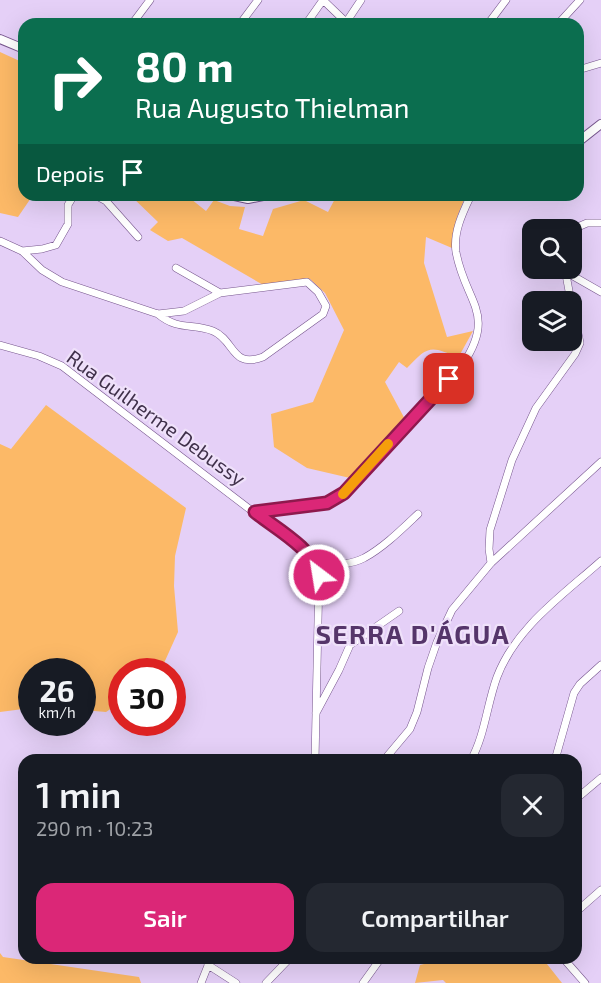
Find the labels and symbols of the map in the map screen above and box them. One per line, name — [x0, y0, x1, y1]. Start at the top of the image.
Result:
street label: Rua Guilherme Debussy — [63, 344, 251, 490]
pin — [423, 353, 474, 404]
position arrow — [287, 543, 351, 607]
district label: SERRA D'ÁGUA — [316, 618, 510, 649]
speed limit sign: 30 — [108, 658, 186, 736]

